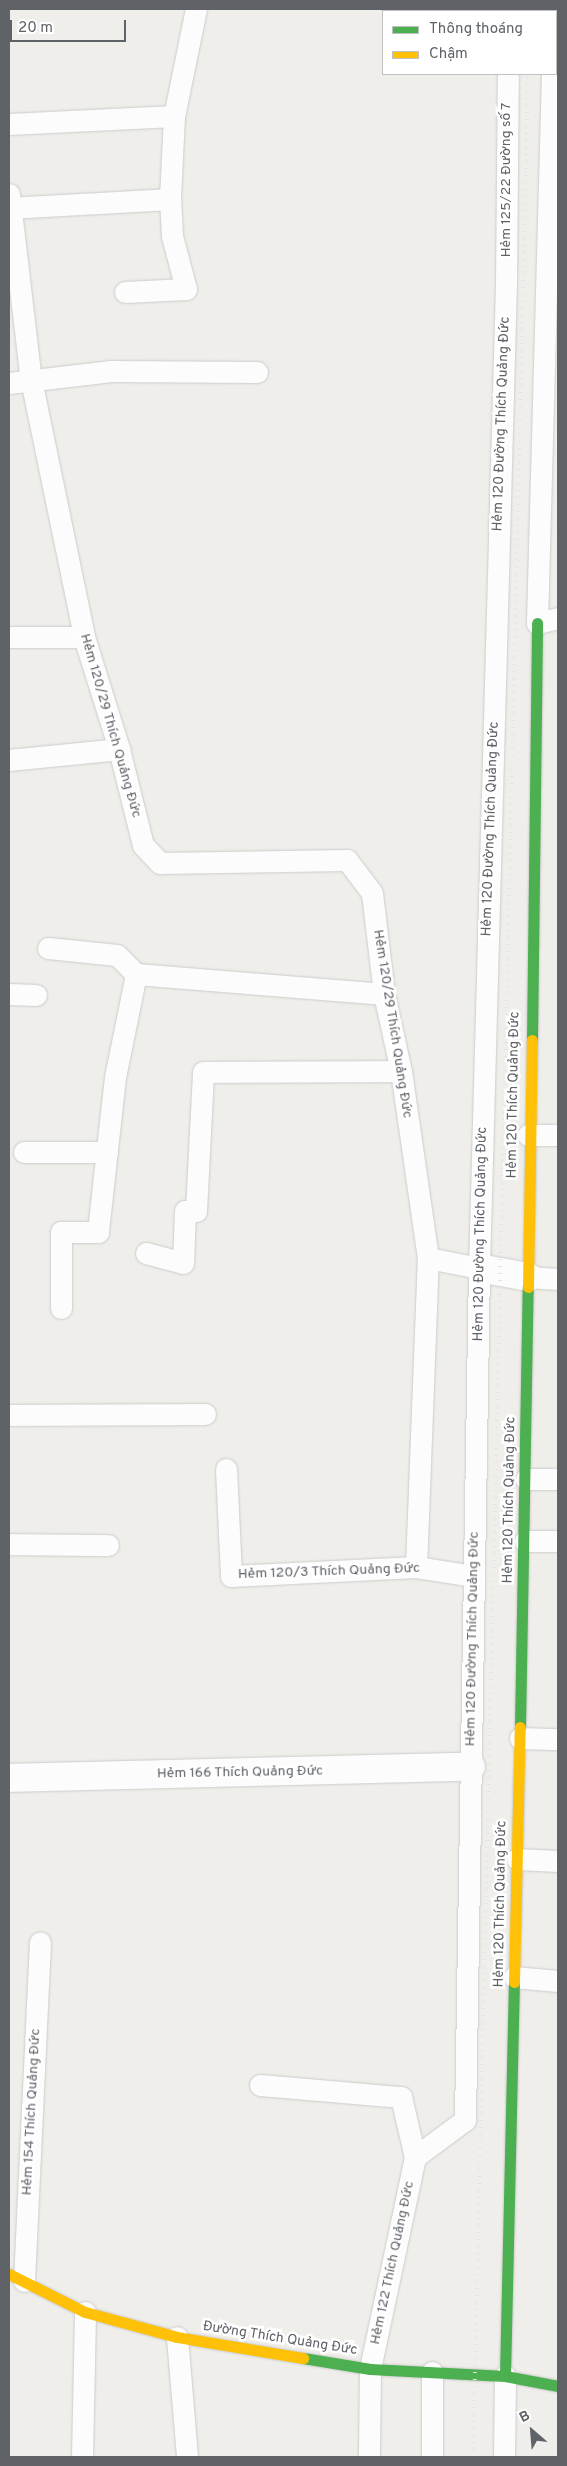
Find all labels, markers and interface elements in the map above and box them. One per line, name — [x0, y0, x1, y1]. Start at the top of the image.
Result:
scale bar — [12, 10, 129, 42]
legend — [382, 10, 557, 75]
text: 20 m — [18, 19, 53, 38]
text: Thông thoáng — [429, 20, 523, 39]
text: Chậm — [429, 45, 468, 64]
street label: Hẻm 125/22 Đường số 7 — [499, 102, 515, 258]
street label: Hẻm 120 Đường Thích Quảng Đức — [490, 316, 514, 532]
street label: Hẻm 120/29 Thích Quảng Đức — [76, 632, 144, 820]
street label: Hẻm 120 Đường Thích Quảng Đức — [479, 721, 503, 937]
street label: Hẻm 120/29 Thích Quảng Đức — [369, 928, 415, 1120]
street label: Hẻm 120 Thích Quảng Đức — [504, 1011, 524, 1179]
street label: Hẻm 120 Đường Thích Quảng Đức — [471, 1126, 491, 1342]
street label: Hẻm 120 Thích Quảng Đức — [500, 1416, 520, 1584]
street label: Hẻm 120 Đường Thích Quảng Đức — [463, 1531, 483, 1747]
street label: Hẻm 120/3 Thích Quảng Đức — [237, 1560, 421, 1584]
street label: Hẻm 166 Thích Quảng Đức — [156, 1763, 324, 1783]
street label: Hẻm 120 Thích Quảng Đức — [491, 1820, 511, 1988]
street label: Hẻm 154 Thích Quảng Đức — [19, 2028, 45, 2196]
street label: Hẻm 122 Thích Quảng Đức — [367, 2179, 419, 2347]
street label: Đường Thích Quảng Đức — [201, 2318, 359, 2360]
north arrow — [507, 2406, 557, 2456]
text: B — [517, 2407, 533, 2427]

